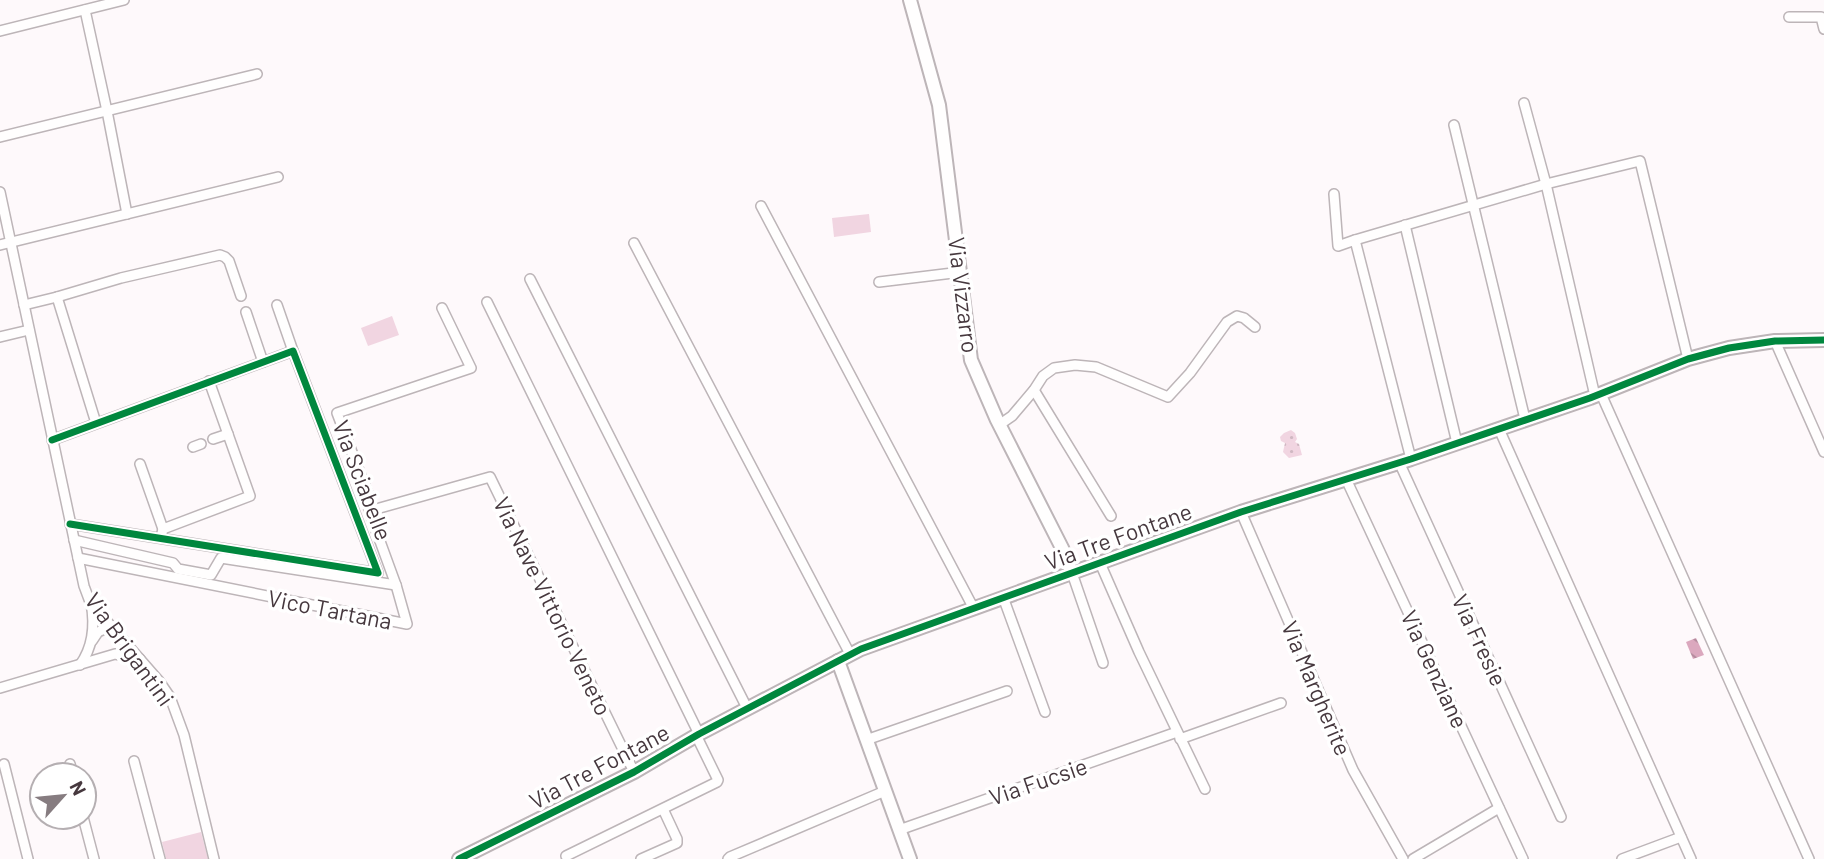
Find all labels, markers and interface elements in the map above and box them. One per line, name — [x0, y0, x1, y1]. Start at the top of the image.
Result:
street label: Via Vizzarro — [943, 235, 985, 355]
street label: Via Sciabelle — [327, 416, 399, 544]
street label: Via Nave Vittorio Veneto — [488, 492, 618, 720]
street label: Via Tre Fontane — [1041, 496, 1195, 576]
street label: Vico Tartana — [266, 583, 394, 635]
street label: Via Brigantini — [79, 587, 181, 711]
street label: Via Fresie — [1447, 590, 1513, 690]
street label: Via Genziane — [1396, 606, 1474, 732]
street label: Via Margherite — [1276, 617, 1358, 759]
street label: Via Tre Fontane — [524, 717, 674, 815]
street label: Via Fucsie — [985, 751, 1091, 811]
north arrow — [28, 761, 98, 831]
text: N — [65, 777, 92, 799]

